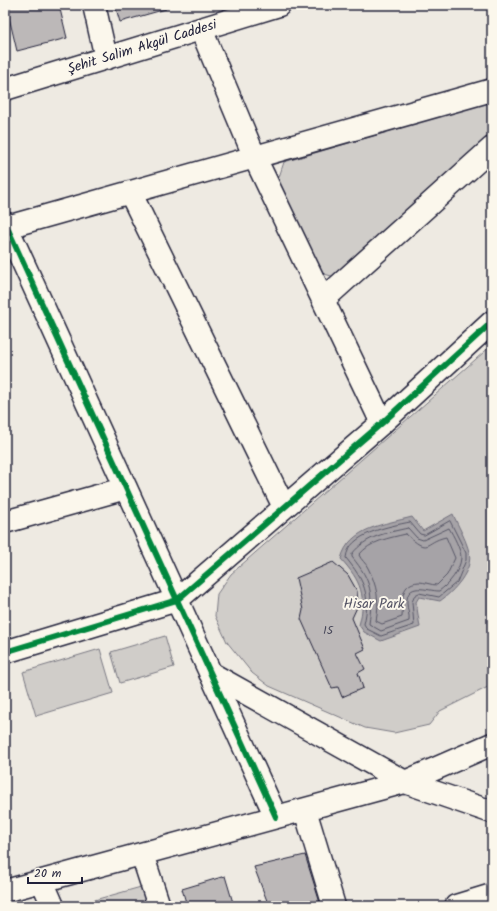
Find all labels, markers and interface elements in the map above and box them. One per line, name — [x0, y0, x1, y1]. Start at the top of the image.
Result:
street label: Şehit Salim Akgül Caddesi — [65, 14, 220, 80]
park label: Hisar Park — [344, 593, 405, 615]
house number: 15 — [323, 621, 335, 640]
scale bar — [28, 859, 82, 885]
text: 20 m — [34, 864, 62, 883]

